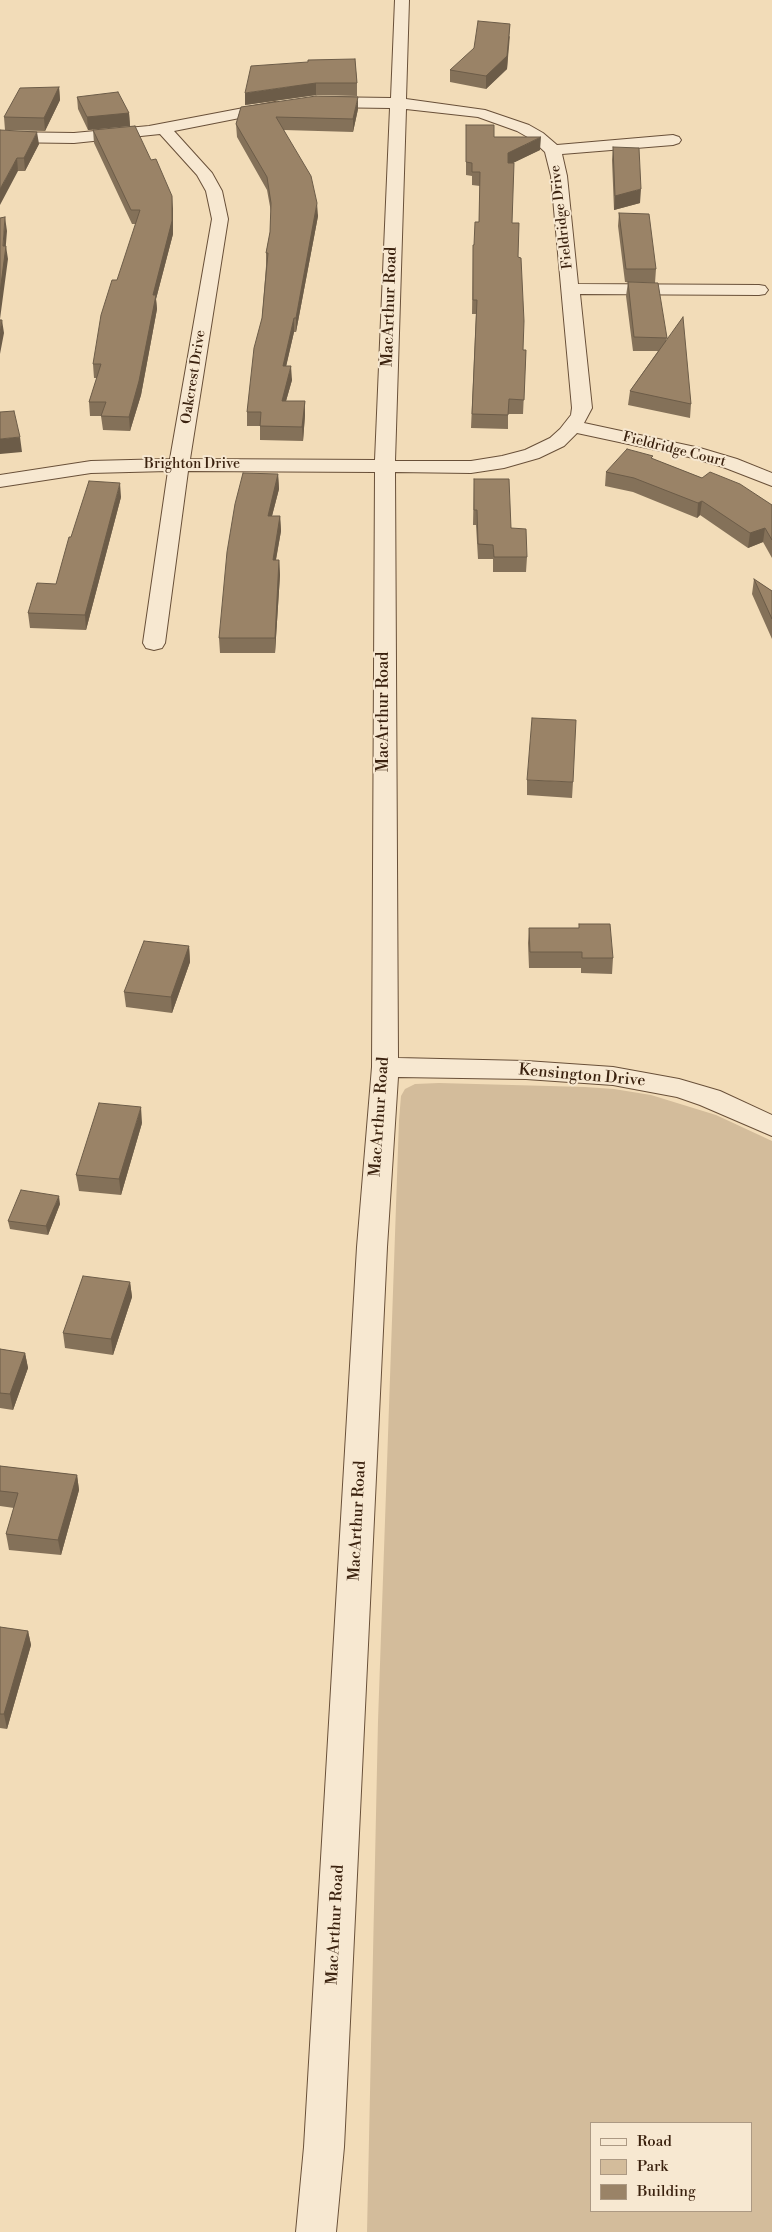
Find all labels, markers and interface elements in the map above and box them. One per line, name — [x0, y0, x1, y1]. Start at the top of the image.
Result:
street label: Fieldridge Drive — [547, 164, 577, 270]
street label: MacArthur Road — [378, 246, 402, 368]
street label: Oakcrest Drive — [178, 329, 210, 425]
street label: Fieldridge Court — [621, 429, 727, 471]
street label: Brighton Drive — [144, 457, 240, 473]
street label: MacArthur Road — [374, 652, 394, 772]
street label: MacArthur Road — [366, 1056, 394, 1178]
street label: Kensington Drive — [518, 1061, 646, 1091]
street label: MacArthur Road — [345, 1460, 371, 1582]
street label: MacArthur Road — [323, 1864, 349, 1986]
legend — [590, 2122, 752, 2212]
text: Road — [637, 2132, 672, 2151]
text: Park — [637, 2157, 668, 2176]
text: Building — [637, 2182, 696, 2201]

